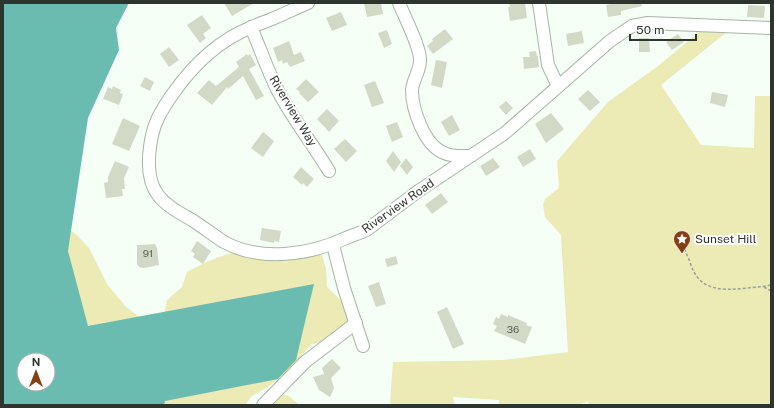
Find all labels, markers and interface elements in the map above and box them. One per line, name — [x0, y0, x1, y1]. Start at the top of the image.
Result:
scale bar — [630, 16, 696, 42]
text: 50 m — [636, 23, 664, 37]
street label: Riverview Way — [266, 73, 320, 149]
street label: Riverview Road — [359, 176, 437, 236]
place icon: Sunset Hill — [672, 229, 692, 254]
place label: Sunset Hill — [695, 232, 757, 246]
house number: 91 — [143, 247, 153, 259]
house number: 36 — [507, 323, 519, 335]
north arrow — [16, 352, 56, 392]
text: N — [32, 356, 40, 368]

